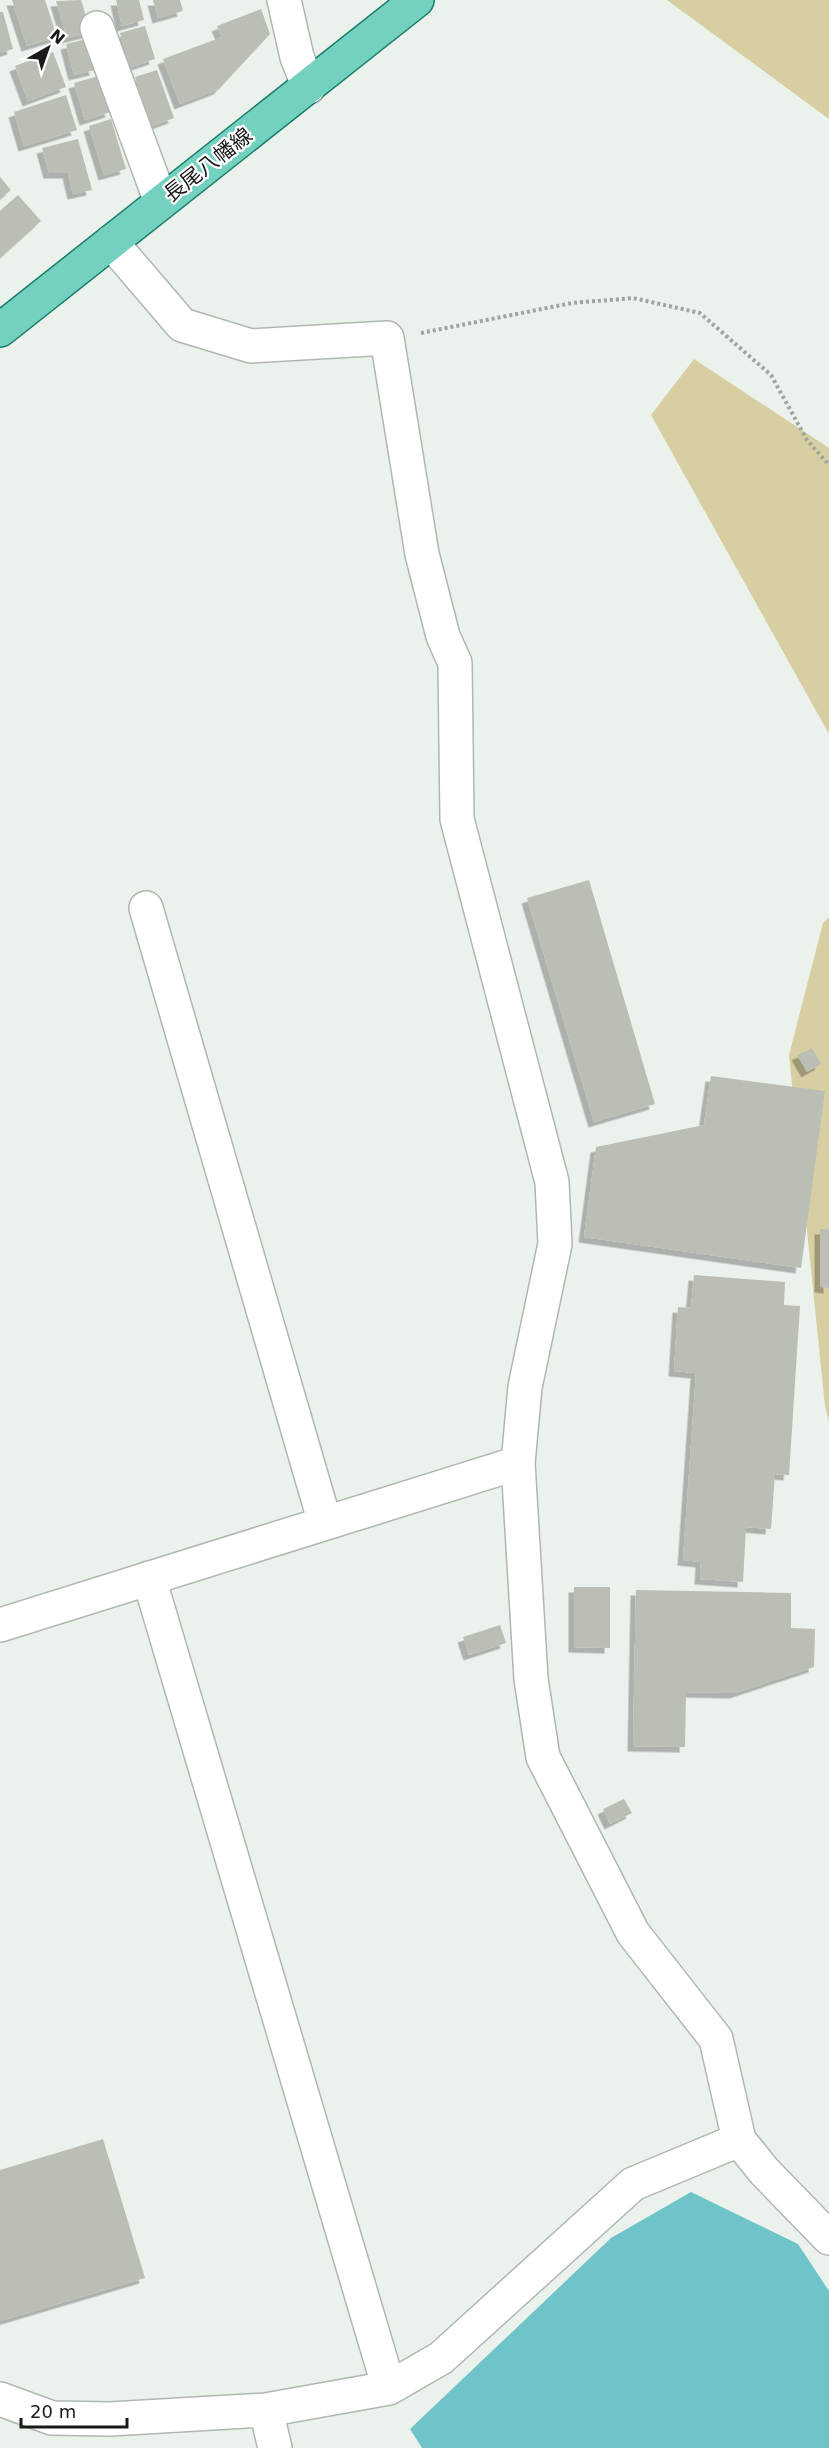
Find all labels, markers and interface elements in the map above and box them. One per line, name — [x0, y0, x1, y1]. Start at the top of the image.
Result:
north arrow — [18, 18, 78, 78]
text: N — [46, 25, 69, 48]
street label: 長尾八幡線 — [159, 123, 257, 207]
scale bar — [21, 2391, 128, 2429]
text: 20 m — [30, 2401, 76, 2422]

